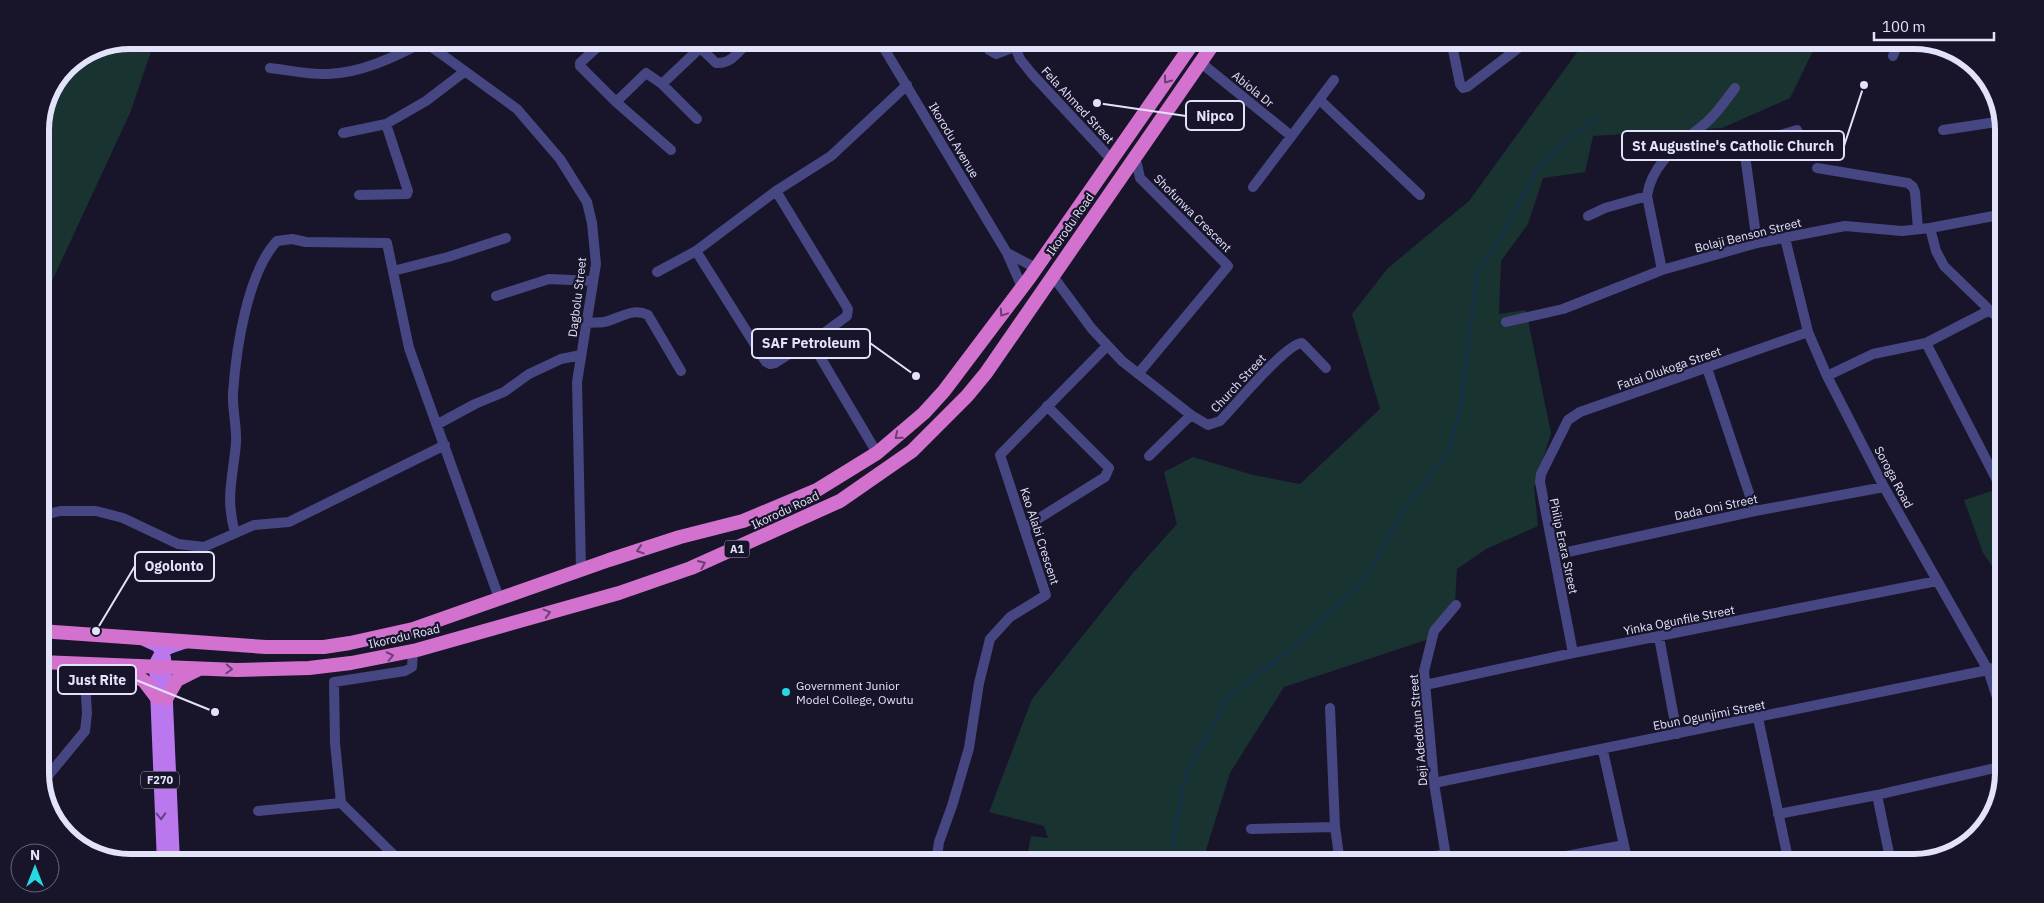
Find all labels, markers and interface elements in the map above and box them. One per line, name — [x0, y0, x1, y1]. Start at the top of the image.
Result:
scale bar — [1874, 10, 1994, 42]
text: 100 m — [1882, 17, 1926, 36]
street label: Fela Ahmed Street — [1038, 63, 1118, 147]
street label: Abiola Dr — [1229, 68, 1277, 111]
one-way arrow — [1164, 74, 1173, 84]
street label: Ikorodu Avenue — [926, 100, 983, 181]
callout: Nipco — [1186, 101, 1244, 130]
text: Nipco — [1196, 107, 1234, 125]
callout: St Augustine's Catholic Church — [1622, 131, 1844, 160]
text: St Augustine's Catholic Church — [1632, 137, 1834, 155]
street label: Shofunwa Crescent — [1151, 171, 1235, 255]
street label: Ikorodu Road — [1043, 190, 1097, 258]
street label: Bolaji Benson Street — [1693, 214, 1803, 256]
street label: Dagbolu Street — [565, 256, 589, 338]
one-way arrow — [1000, 307, 1009, 317]
callout: SAF Petroleum — [752, 329, 870, 358]
text: SAF Petroleum — [762, 334, 860, 352]
street label: Fatai Olukoga Street — [1615, 343, 1723, 393]
street label: Church Street — [1207, 351, 1269, 415]
one-way arrow — [895, 430, 904, 438]
street label: Soroga Road — [1871, 444, 1917, 510]
street label: Kao Alabi Crescent — [1017, 485, 1063, 587]
street label: Ikorodu Road — [749, 488, 821, 532]
street label: Dada Oni Street — [1673, 491, 1759, 523]
street label: Philip Erara Street — [1547, 497, 1581, 595]
road number: A1 — [724, 540, 750, 558]
one-way arrow — [636, 544, 645, 554]
callout: Ogolonto — [135, 552, 214, 581]
text: Ogolonto — [144, 557, 204, 575]
one-way arrow — [697, 559, 706, 570]
street label: Yinka Ogunfile Street — [1622, 602, 1736, 638]
one-way arrow — [543, 609, 551, 619]
street label: Ikorodu Road — [367, 620, 441, 652]
one-way arrow — [386, 651, 395, 662]
one-way arrow — [225, 664, 233, 675]
callout: Just Rite — [58, 665, 136, 694]
text: Just Rite — [68, 671, 126, 689]
street label: Deji Adedotun Street — [1406, 674, 1430, 786]
place label: Government Junior Model College, Owutu — [796, 678, 914, 707]
marker: Government Junior Model College, Owutu — [780, 686, 792, 698]
street label: Ebun Ogunjimi Street — [1652, 697, 1766, 733]
road number: F270 — [141, 772, 179, 788]
one-way arrow — [156, 813, 167, 821]
north arrow — [10, 843, 60, 893]
text: N — [30, 846, 40, 864]

